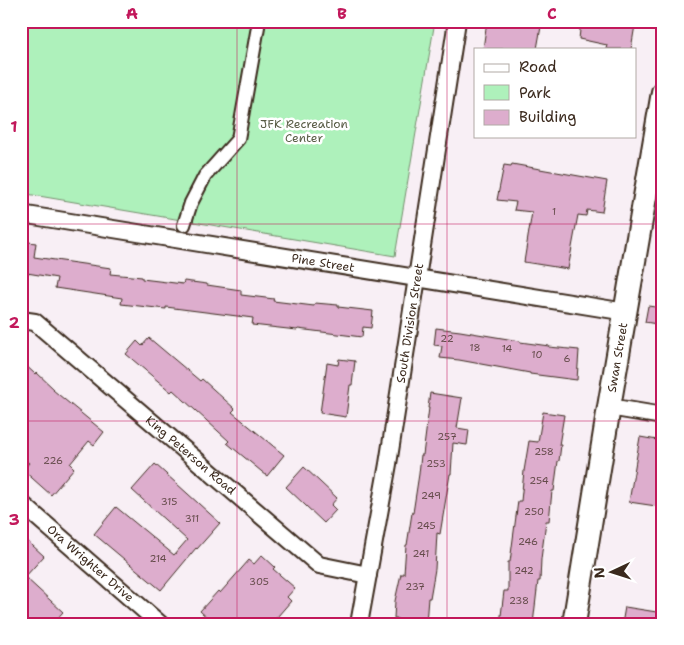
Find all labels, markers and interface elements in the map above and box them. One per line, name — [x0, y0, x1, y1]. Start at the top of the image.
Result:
text: A — [126, 3, 138, 24]
text: B — [337, 3, 347, 24]
text: C — [547, 3, 557, 24]
legend — [474, 48, 636, 138]
text: Road — [519, 57, 557, 77]
text: Park — [519, 83, 551, 103]
text: Building — [519, 107, 576, 127]
text: 1 — [10, 116, 18, 137]
park label: JFK Recreation Center — [260, 116, 348, 146]
house number: 1 — [552, 205, 556, 218]
street label: Pine Street — [290, 250, 356, 276]
street label: South Division Street — [393, 262, 427, 384]
text: 2 — [8, 312, 20, 333]
street label: Swan Street — [604, 321, 631, 394]
house number: 22 — [440, 332, 454, 345]
house number: 18 — [469, 341, 481, 354]
house number: 14 — [502, 342, 512, 355]
house number: 10 — [532, 348, 542, 361]
house number: 6 — [564, 352, 571, 365]
street label: King Peterson Road — [142, 412, 239, 499]
house number: 257 — [437, 430, 457, 443]
house number: 258 — [534, 445, 554, 458]
house number: 226 — [43, 454, 63, 467]
house number: 253 — [426, 457, 446, 470]
house number: 254 — [529, 474, 549, 487]
house number: 249 — [421, 489, 441, 502]
house number: 315 — [161, 495, 177, 508]
house number: 250 — [524, 505, 544, 518]
text: 3 — [8, 509, 20, 530]
house number: 311 — [185, 512, 199, 525]
house number: 245 — [416, 519, 436, 532]
street label: Ora Wrighter Drive — [44, 521, 137, 606]
house number: 246 — [518, 535, 538, 548]
house number: 241 — [412, 547, 430, 560]
north arrow — [586, 548, 636, 598]
house number: 214 — [149, 552, 167, 565]
house number: 242 — [514, 564, 534, 577]
text: N — [590, 567, 608, 579]
house number: 305 — [249, 575, 269, 588]
house number: 237 — [405, 580, 425, 593]
house number: 238 — [509, 594, 529, 607]

